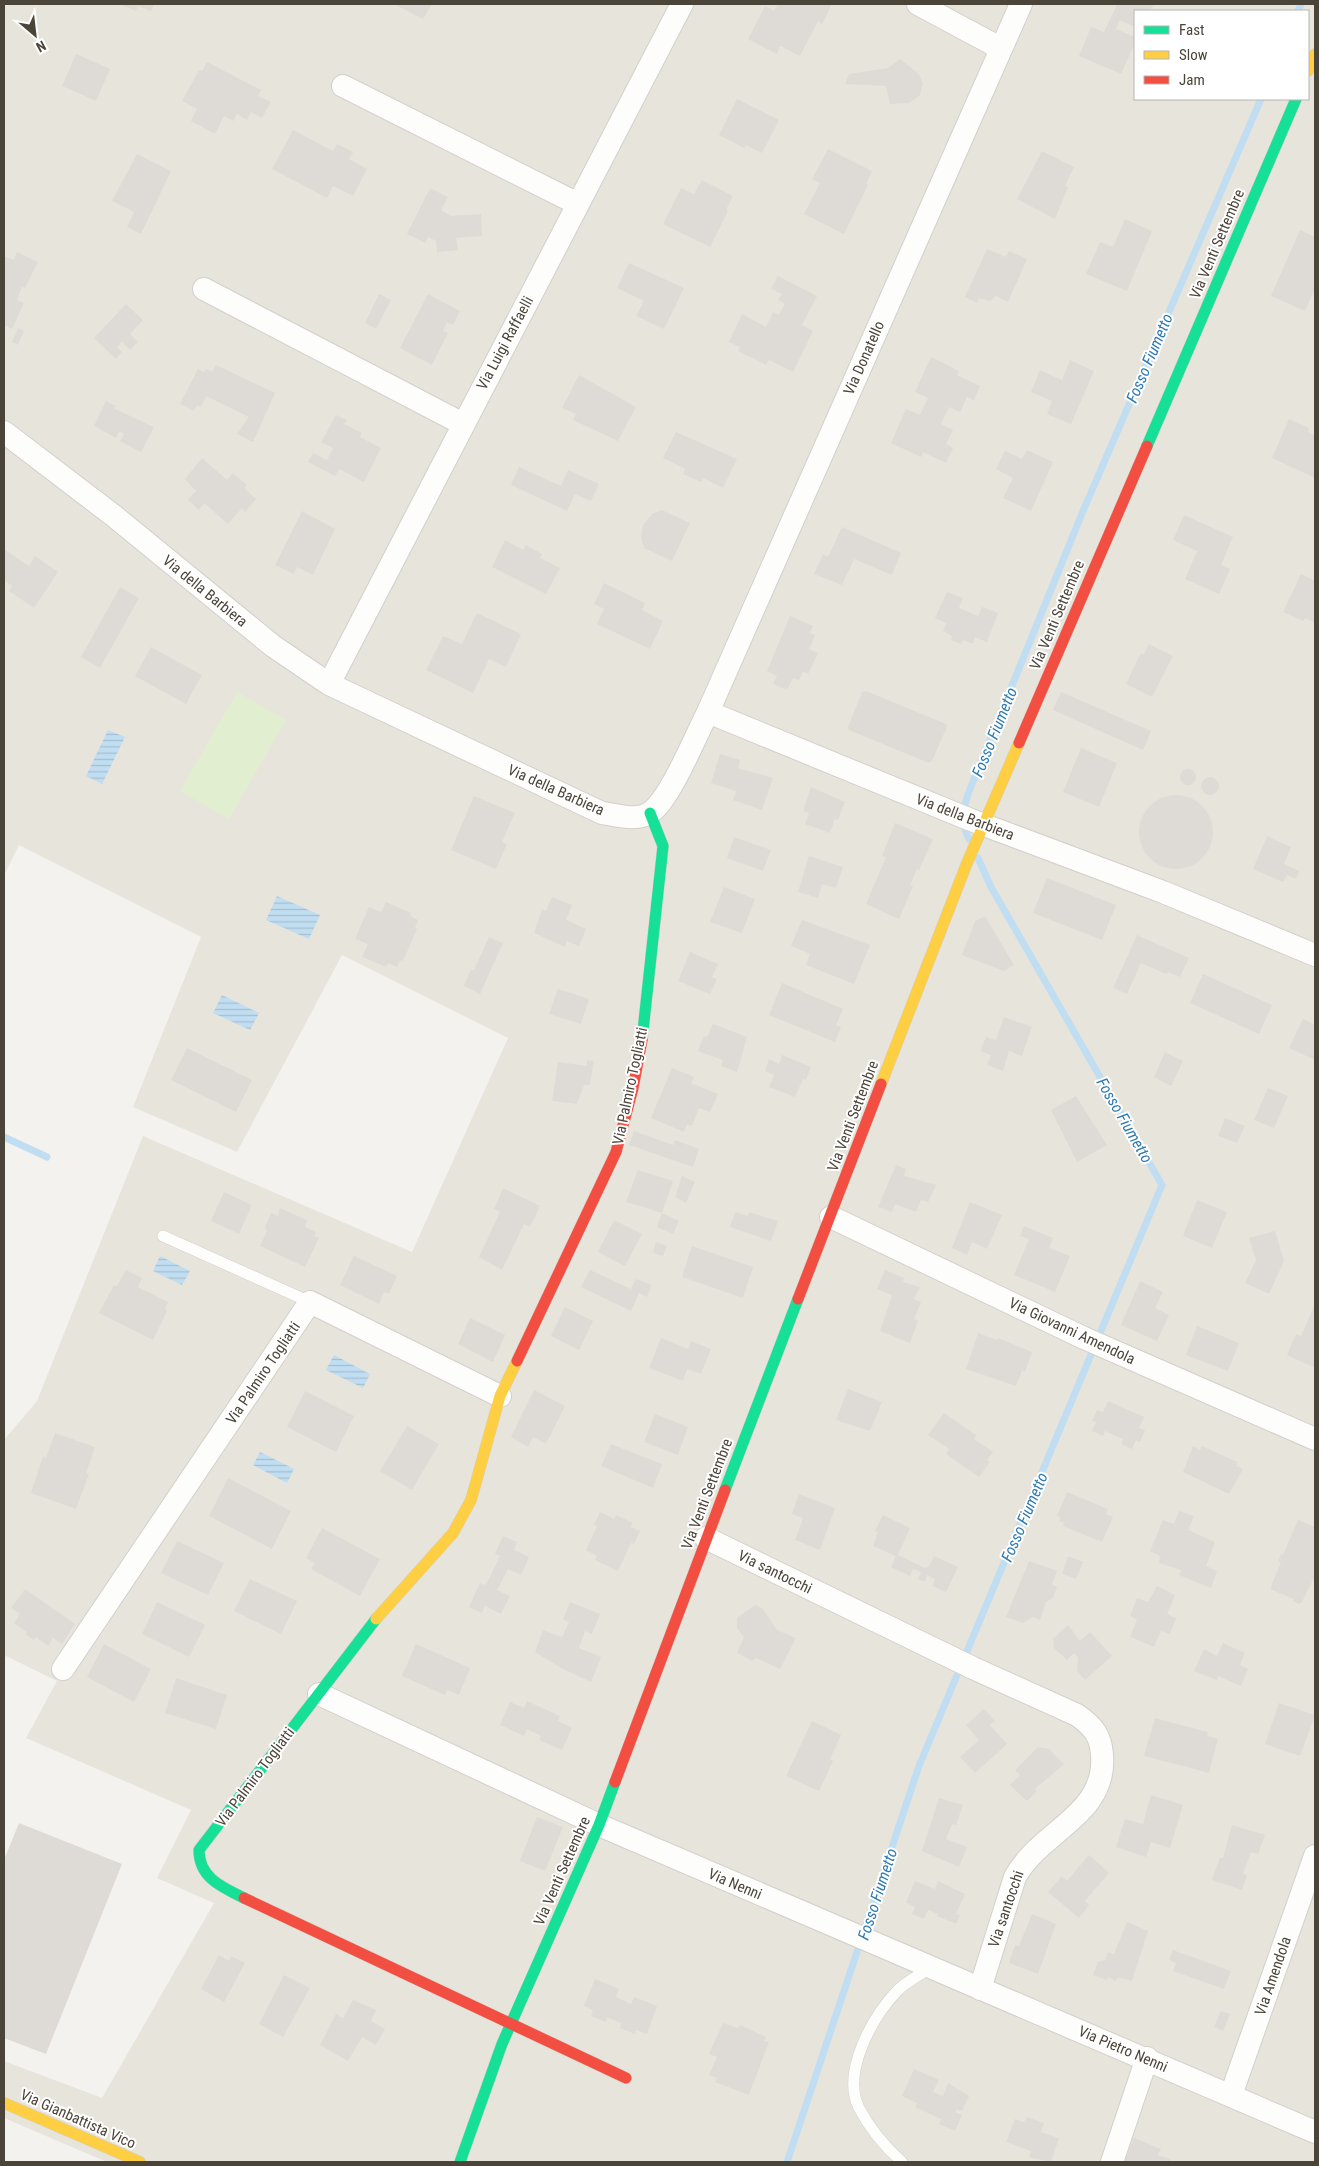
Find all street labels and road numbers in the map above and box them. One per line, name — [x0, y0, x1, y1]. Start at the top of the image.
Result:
street label: Via Venti Settembre — [1186, 187, 1248, 301]
street label: Via Luigi Raffaelli — [473, 293, 537, 393]
street label: Via Donatello — [840, 318, 888, 398]
street label: Via della Barbiera — [159, 551, 251, 631]
street label: Via Venti Settembre — [1026, 558, 1088, 672]
street label: Via della Barbiera — [505, 761, 607, 819]
street label: Via della Barbiera — [913, 790, 1017, 844]
street label: Via Palmiro Togliatti — [609, 1026, 651, 1146]
street label: Via Venti Settembre — [824, 1058, 882, 1174]
street label: Via Giovanni Amendola — [1006, 1294, 1138, 1368]
street label: Via Palmiro Togliatti — [222, 1318, 304, 1428]
street label: Via Venti Settembre — [678, 1436, 736, 1552]
street label: Via santocchi — [735, 1546, 815, 1598]
street label: Via Palmiro Togliatti — [212, 1724, 298, 1830]
street label: Via Venti Settembre — [530, 1814, 594, 1928]
street label: Via Nenni — [705, 1865, 765, 1903]
street label: Via santocchi — [984, 1868, 1028, 1950]
street label: Via Amendola — [1251, 1934, 1295, 2018]
street label: Via Pietro Nenni — [1076, 2022, 1170, 2076]
street label: Via Gianbattista Vico — [18, 2085, 138, 2153]

